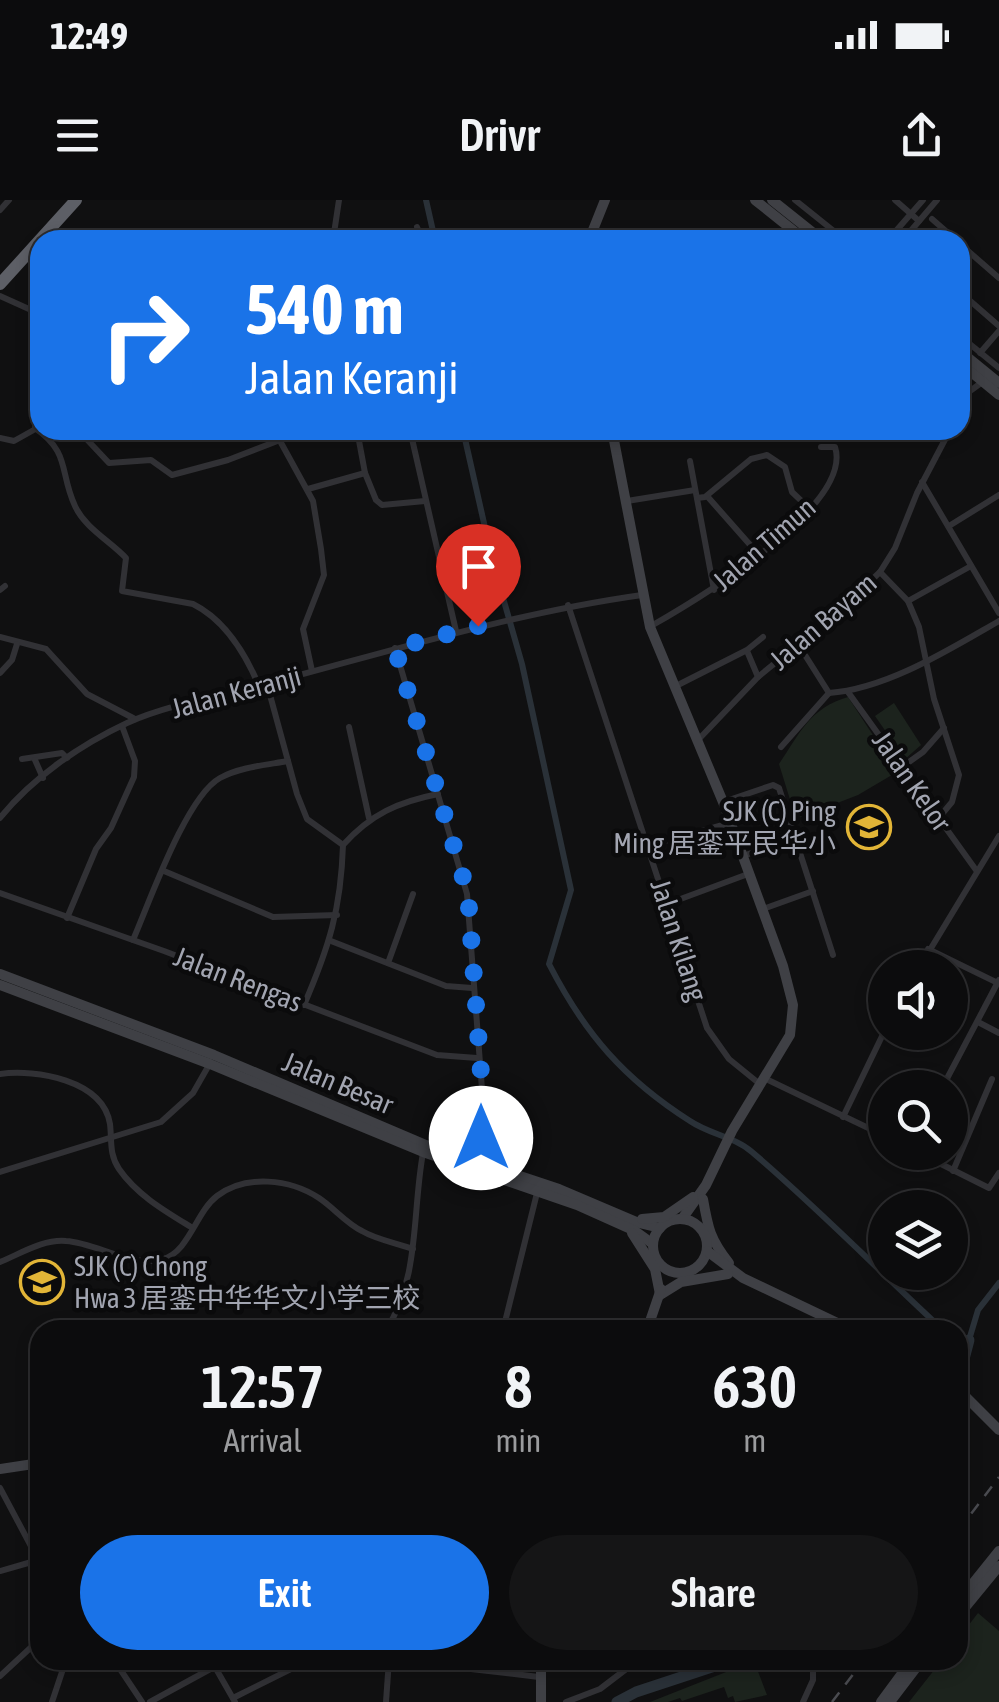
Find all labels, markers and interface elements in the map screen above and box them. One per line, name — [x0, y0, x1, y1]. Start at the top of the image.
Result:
text: 12:49 — [50, 14, 128, 57]
icon: menu — [50, 108, 105, 163]
icon: share — [894, 108, 949, 163]
text: Drivr — [459, 109, 540, 161]
text: 540 m — [245, 269, 404, 349]
icon: right — [80, 270, 210, 400]
text: Jalan Keranji — [245, 352, 459, 404]
street label: Jalan Timun — [706, 491, 822, 597]
pin — [436, 524, 521, 627]
icon: arrive — [451, 539, 506, 594]
street label: Jalan Bayam — [763, 566, 883, 676]
street label: Jalan Keranji — [168, 659, 304, 725]
street label: Jalan Kelor — [866, 725, 958, 838]
place label: SJK (C) Ping Ming 居銮平民华小 — [613, 795, 836, 859]
school or university icon: SJK (C) Ping Ming 居銮平民华小 — [846, 804, 892, 850]
street label: Jalan Kilang — [644, 875, 714, 1005]
street label: Jalan Rengas — [169, 940, 307, 1018]
map controls — [868, 950, 968, 1290]
button: sound — [868, 950, 968, 1050]
street label: Jalan Besar — [278, 1045, 399, 1121]
button: search — [868, 1070, 968, 1170]
position arrow — [429, 1086, 533, 1190]
button: layers — [868, 1190, 968, 1290]
place label: SJK (C) Chong Hwa 3 居銮中华华文小学三校 — [74, 1250, 421, 1314]
school or university icon: SJK (C) Chong Hwa 3 居銮中华华文小学三校 — [19, 1259, 65, 1305]
text: 12:57 — [201, 1352, 324, 1421]
text: 8 — [504, 1352, 533, 1421]
text: 630 — [712, 1352, 797, 1421]
text: Arrival — [224, 1422, 302, 1459]
text: min — [495, 1422, 541, 1459]
text: m — [743, 1422, 766, 1459]
button: Exit — [80, 1535, 489, 1650]
button: Share — [509, 1535, 918, 1650]

